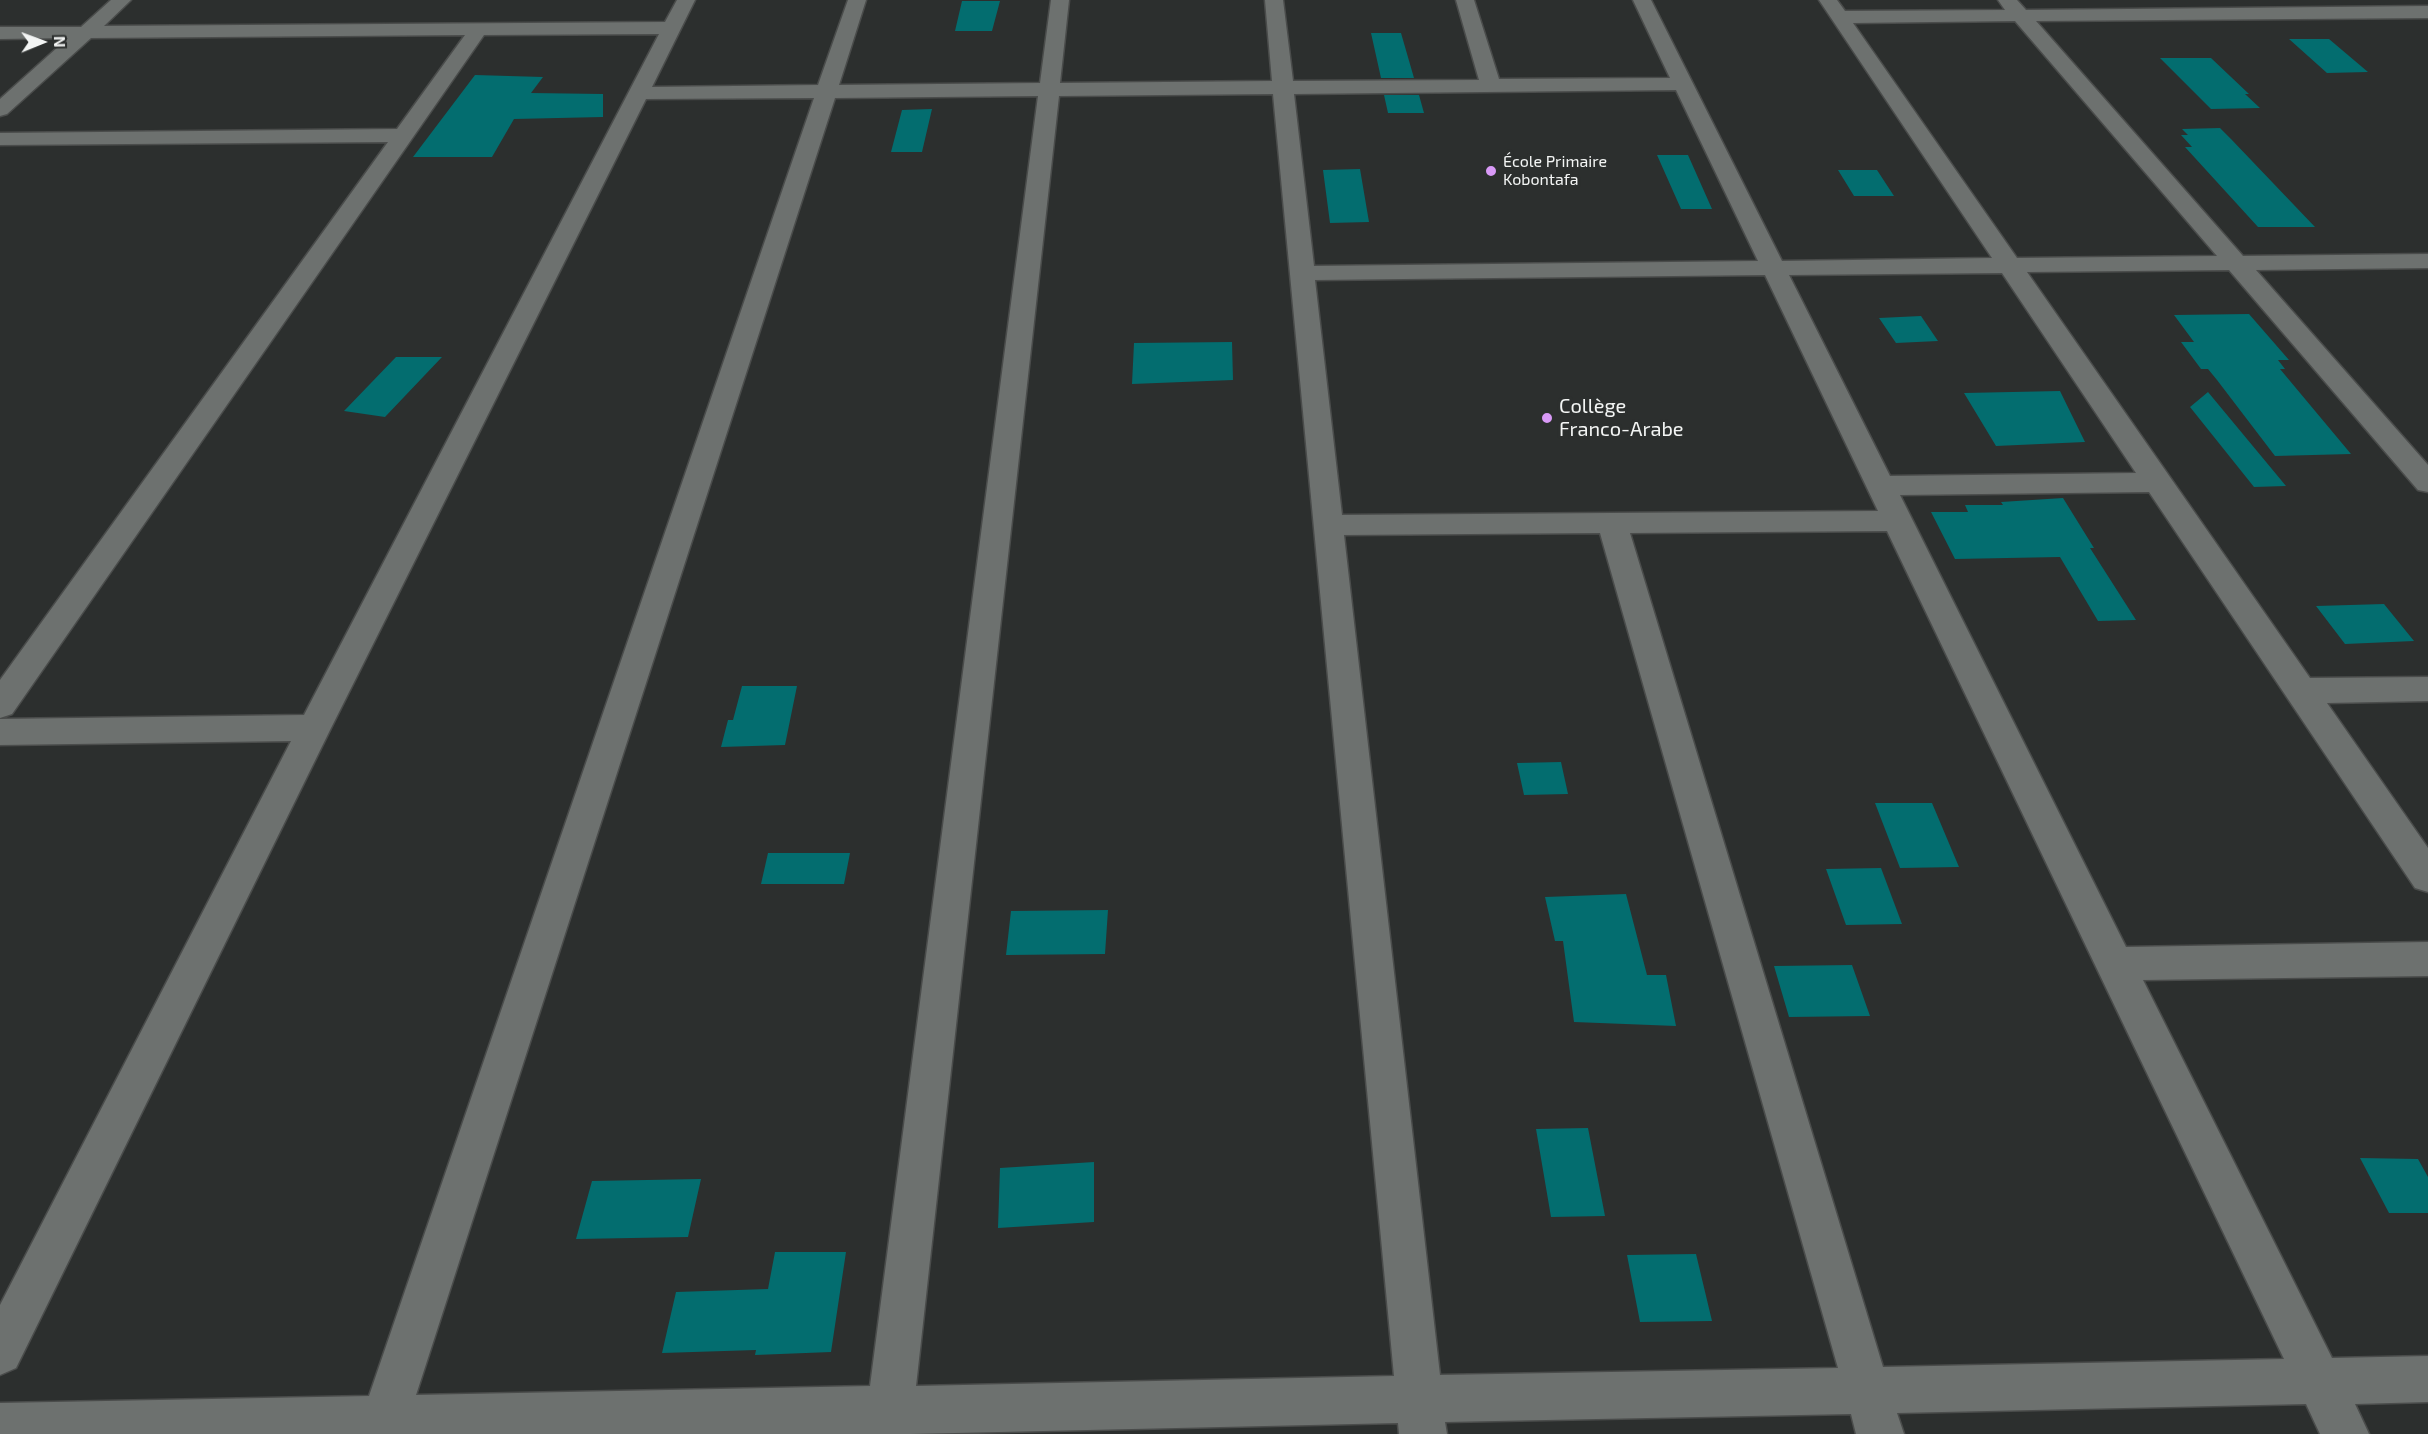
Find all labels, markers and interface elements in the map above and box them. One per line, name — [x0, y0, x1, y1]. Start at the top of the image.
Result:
north arrow — [12, 12, 72, 72]
text: N — [51, 36, 70, 48]
place label: École Primaire Kobontafa — [1503, 152, 1607, 190]
marker: École Primaire Kobontafa — [1484, 164, 1498, 178]
place label: Collège Franco-Arabe — [1559, 394, 1684, 441]
marker: Collège Franco-Arabe — [1540, 411, 1554, 425]

